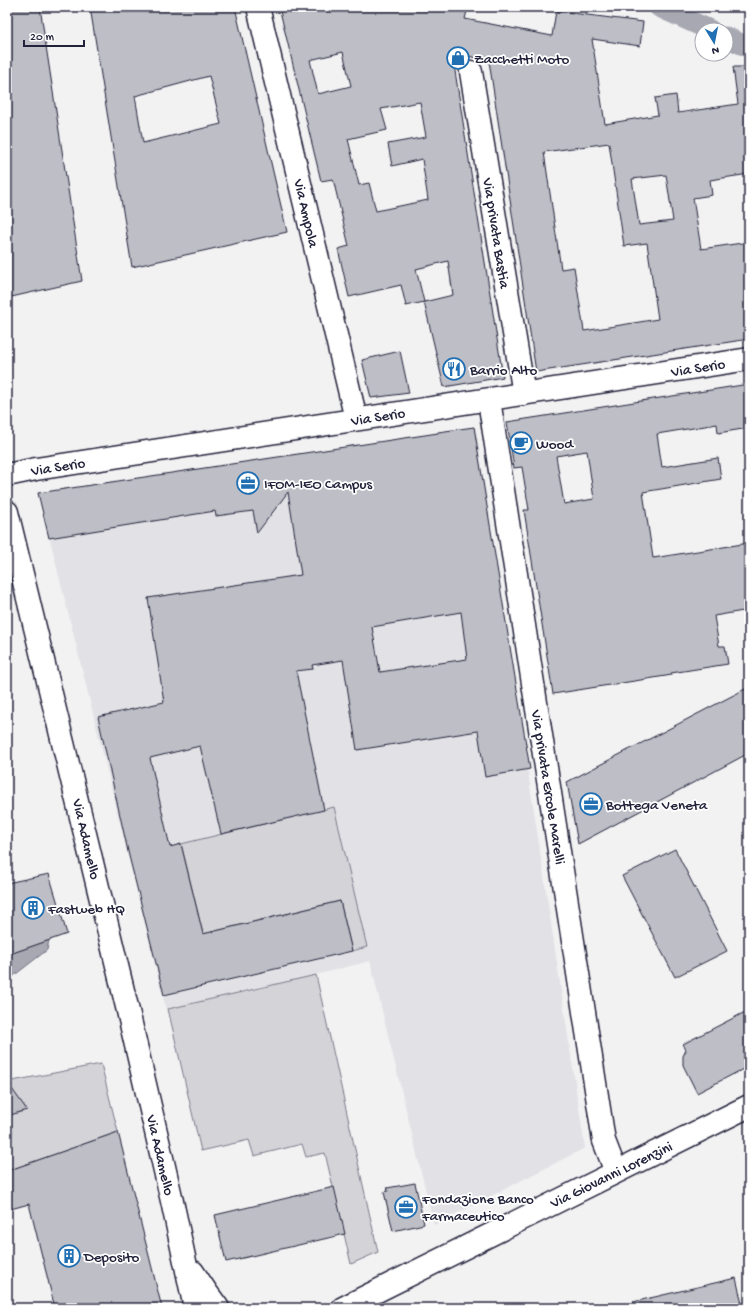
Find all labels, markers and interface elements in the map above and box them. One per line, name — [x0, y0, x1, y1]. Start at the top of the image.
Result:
scale bar — [24, 22, 84, 48]
north arrow — [694, 22, 734, 62]
text: 20 m — [30, 31, 55, 45]
text: N — [711, 43, 720, 56]
shop icon: Zacchetti Moto — [445, 45, 471, 71]
place label: Zacchetti Moto — [474, 51, 569, 69]
street label: Via Ampola — [288, 176, 322, 250]
street label: Via privata Bastia — [477, 176, 513, 290]
restaurant icon: Barrio Alto — [441, 356, 467, 382]
street label: Via Serio — [669, 356, 727, 382]
place label: Barrio Alto — [469, 362, 537, 380]
street label: Via Serio — [349, 405, 407, 431]
cafe icon: Wood — [508, 430, 534, 456]
place label: Wood — [536, 436, 574, 454]
street label: Via Serio — [29, 455, 87, 481]
office icon: IFOM-IEO Campus — [235, 470, 261, 496]
place label: IFOM-IEO Campus — [264, 476, 372, 494]
street label: Via privata Ercole Marelli — [526, 708, 568, 866]
office icon: Bottega Veneta — [578, 791, 604, 817]
street label: Via Adamello — [67, 796, 103, 882]
place label: Bottega Veneta — [605, 797, 708, 815]
building icon: Fastweb HQ — [20, 895, 46, 921]
place label: Fastweb HQ — [47, 901, 125, 919]
street label: Via Adamello — [141, 1112, 177, 1198]
street label: Via Giovanni Lorenzini — [547, 1138, 676, 1214]
place label: Fondazione Banco Farmaceutico — [421, 1191, 534, 1226]
office icon: Fondazione Banco Farmaceutico — [393, 1194, 419, 1220]
building icon: Deposito — [56, 1243, 82, 1269]
place label: Deposito — [83, 1249, 140, 1267]

